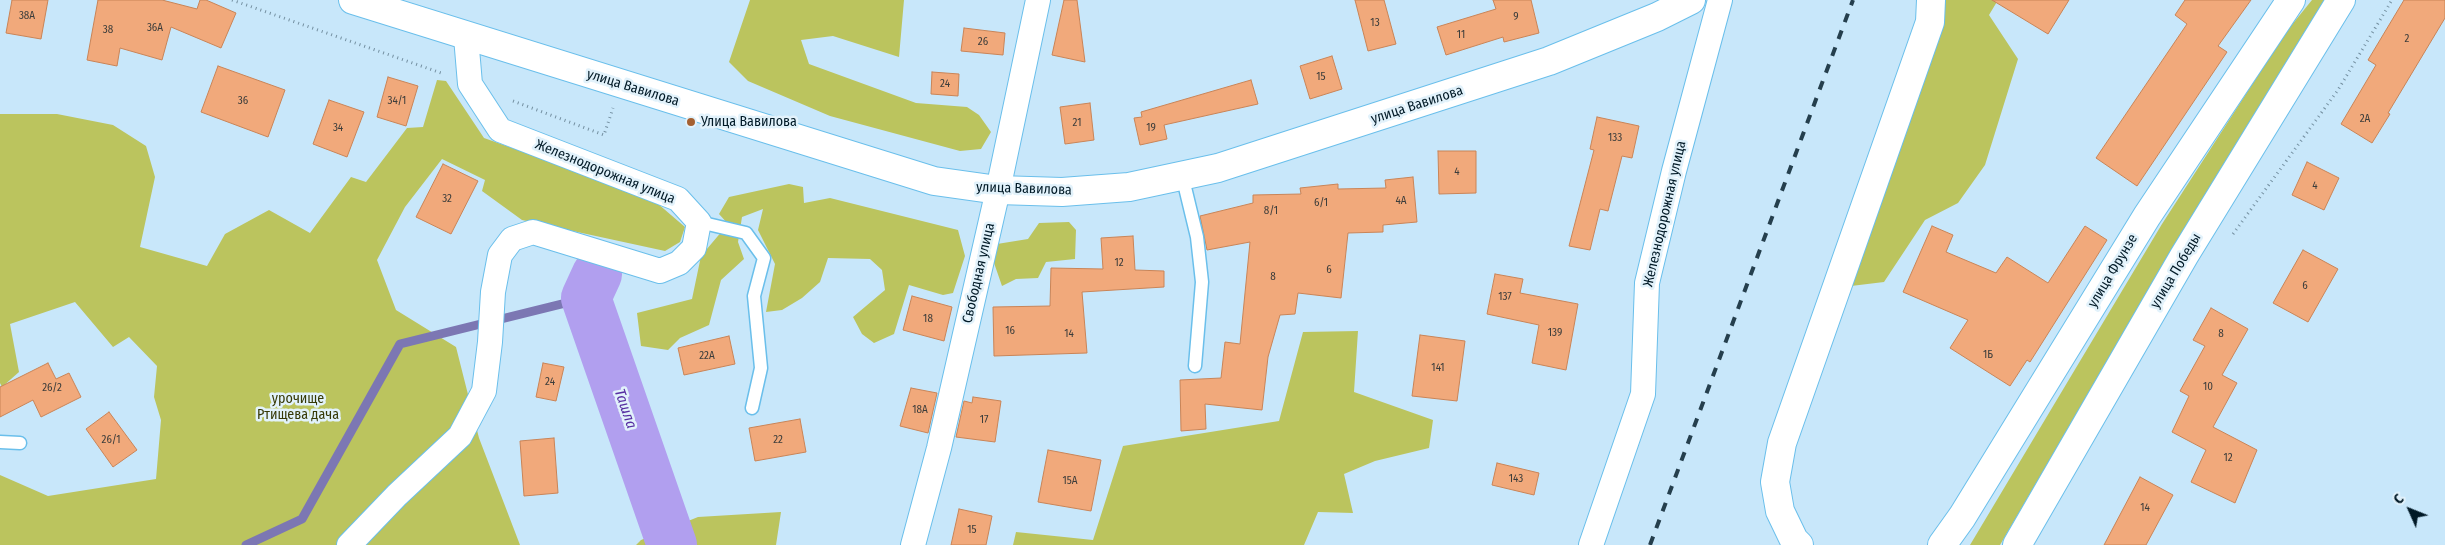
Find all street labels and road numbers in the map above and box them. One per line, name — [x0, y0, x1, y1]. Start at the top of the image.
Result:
street label: улица Вавилова — [585, 66, 681, 110]
street label: улица Вавилова — [1369, 82, 1465, 128]
street label: Железнодорожная улица — [533, 136, 677, 208]
street label: Железнодорожная улица — [1640, 139, 1690, 289]
street label: улица Вавилова — [976, 179, 1072, 199]
street label: Свободная улица — [959, 221, 999, 325]
street label: улица Победы — [2147, 230, 2205, 312]
street label: улица Фрунзе — [2084, 231, 2142, 311]

